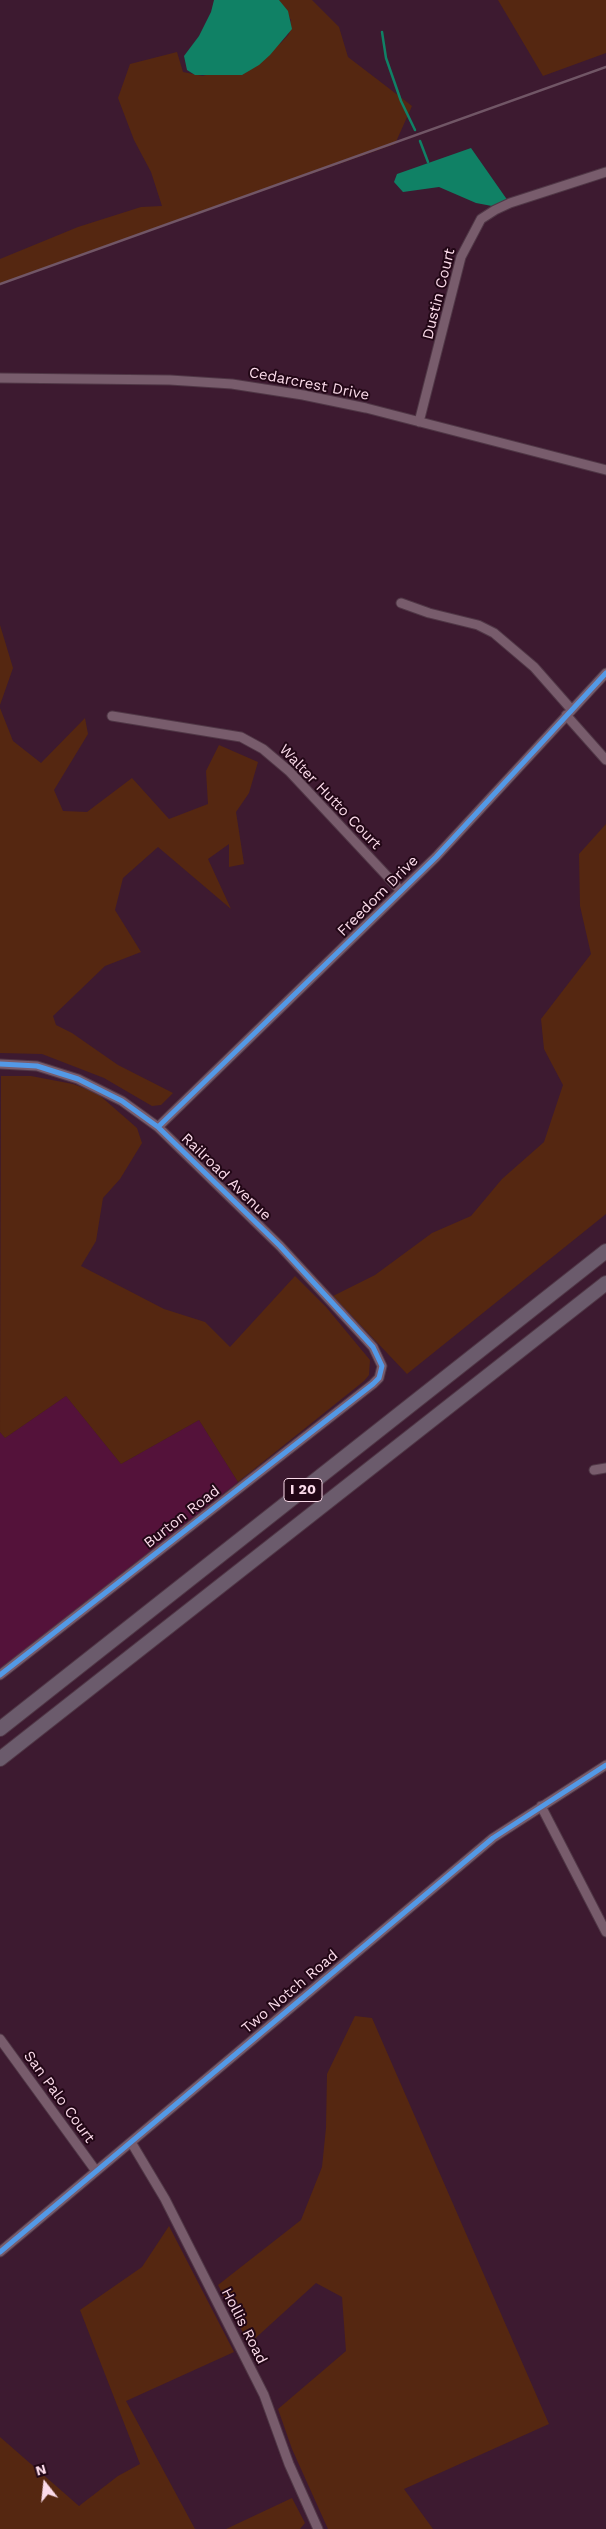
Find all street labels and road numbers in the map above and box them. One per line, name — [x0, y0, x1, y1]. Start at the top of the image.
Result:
street label: Dustin Court — [419, 247, 459, 341]
street label: Cedarcrest Drive — [247, 364, 371, 404]
street label: Walter Hutto Court — [275, 741, 385, 853]
street label: Freedom Drive — [334, 852, 422, 940]
street label: Railroad Avenue — [177, 1130, 275, 1224]
road number: I 20 — [284, 1478, 322, 1502]
street label: Burton Road — [141, 1482, 223, 1552]
street label: Two Notch Road — [238, 1947, 342, 2037]
street label: San Palo Court — [20, 2048, 98, 2146]
street label: Hollis Road — [217, 2285, 271, 2367]

